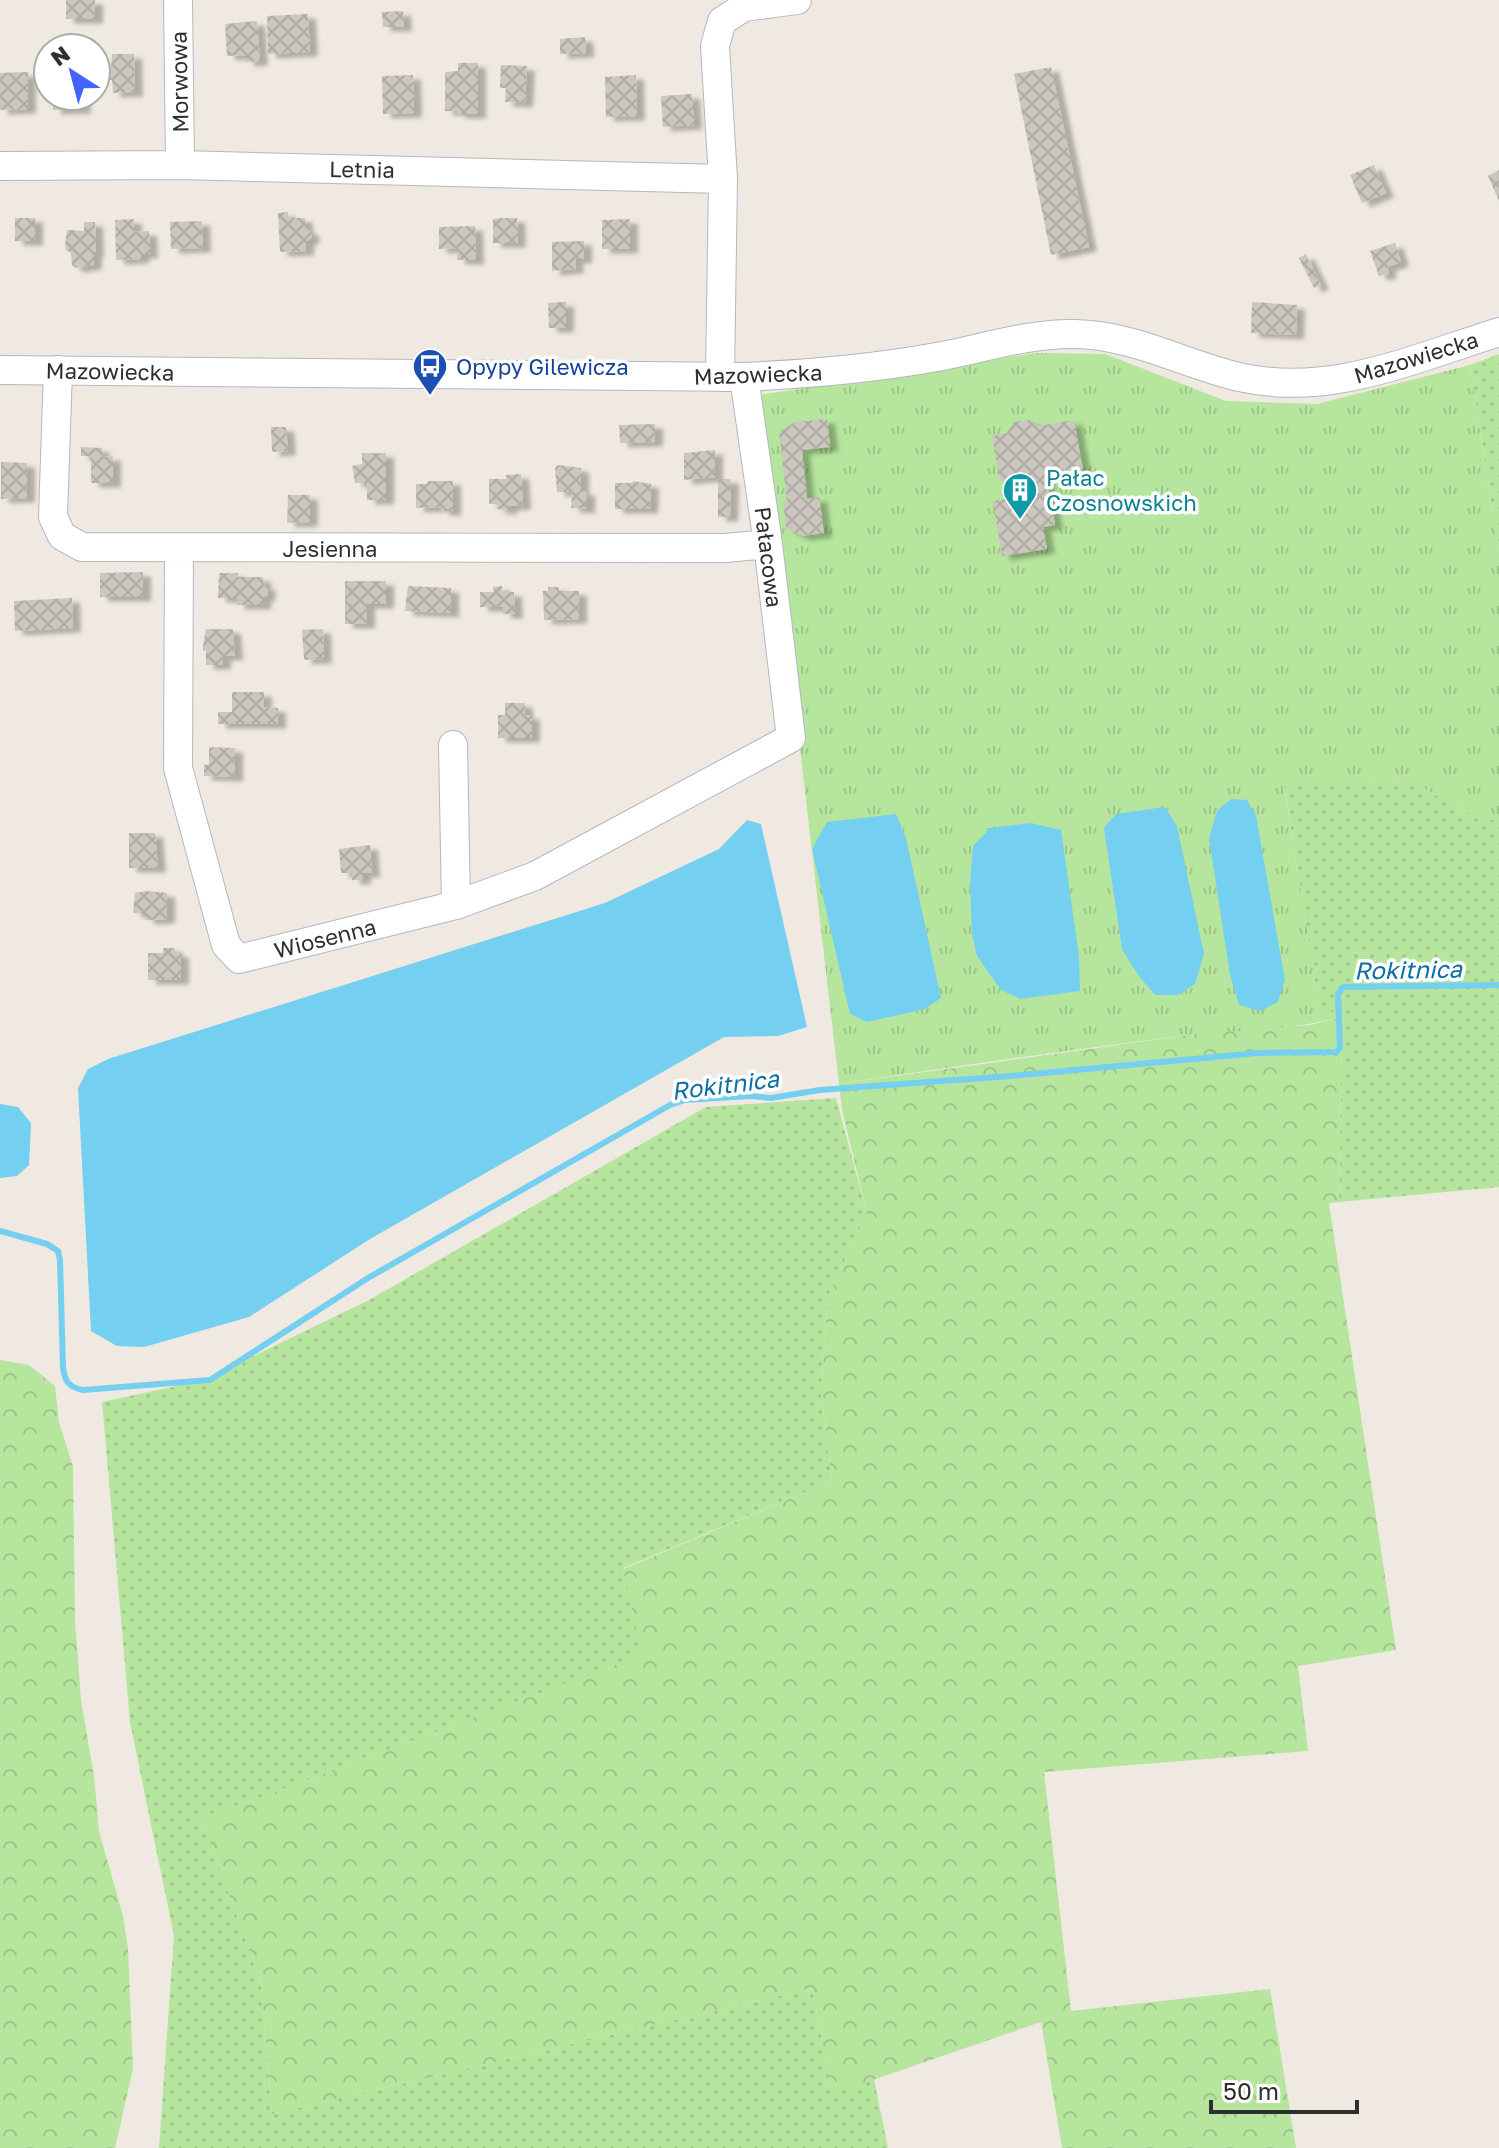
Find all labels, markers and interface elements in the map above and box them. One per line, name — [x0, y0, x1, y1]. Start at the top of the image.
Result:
street label: Morwowa — [165, 31, 193, 133]
north arrow — [32, 32, 112, 112]
text: N — [45, 40, 75, 71]
street label: Letnia — [329, 155, 395, 183]
street label: Mazowiecka — [1351, 325, 1481, 389]
bus stop icon: Opypy Gilewicza — [411, 347, 449, 397]
place label: Opypy Gilewicza — [456, 353, 629, 380]
street label: Mazowiecka — [45, 356, 175, 386]
street label: Mazowiecka — [693, 358, 823, 390]
place label: Pałac Czosnowskich — [1046, 464, 1197, 516]
building icon: Pałac Czosnowskich — [1001, 471, 1039, 521]
street label: Pałacowa — [749, 505, 789, 609]
street label: Jesienna — [283, 535, 377, 562]
street label: Wiosenna — [271, 912, 379, 964]
water label: Rokitnica — [1354, 954, 1464, 984]
water label: Rokitnica — [670, 1063, 782, 1105]
scale bar — [1211, 2064, 1357, 2114]
text: 50 m — [1223, 2076, 1279, 2105]

